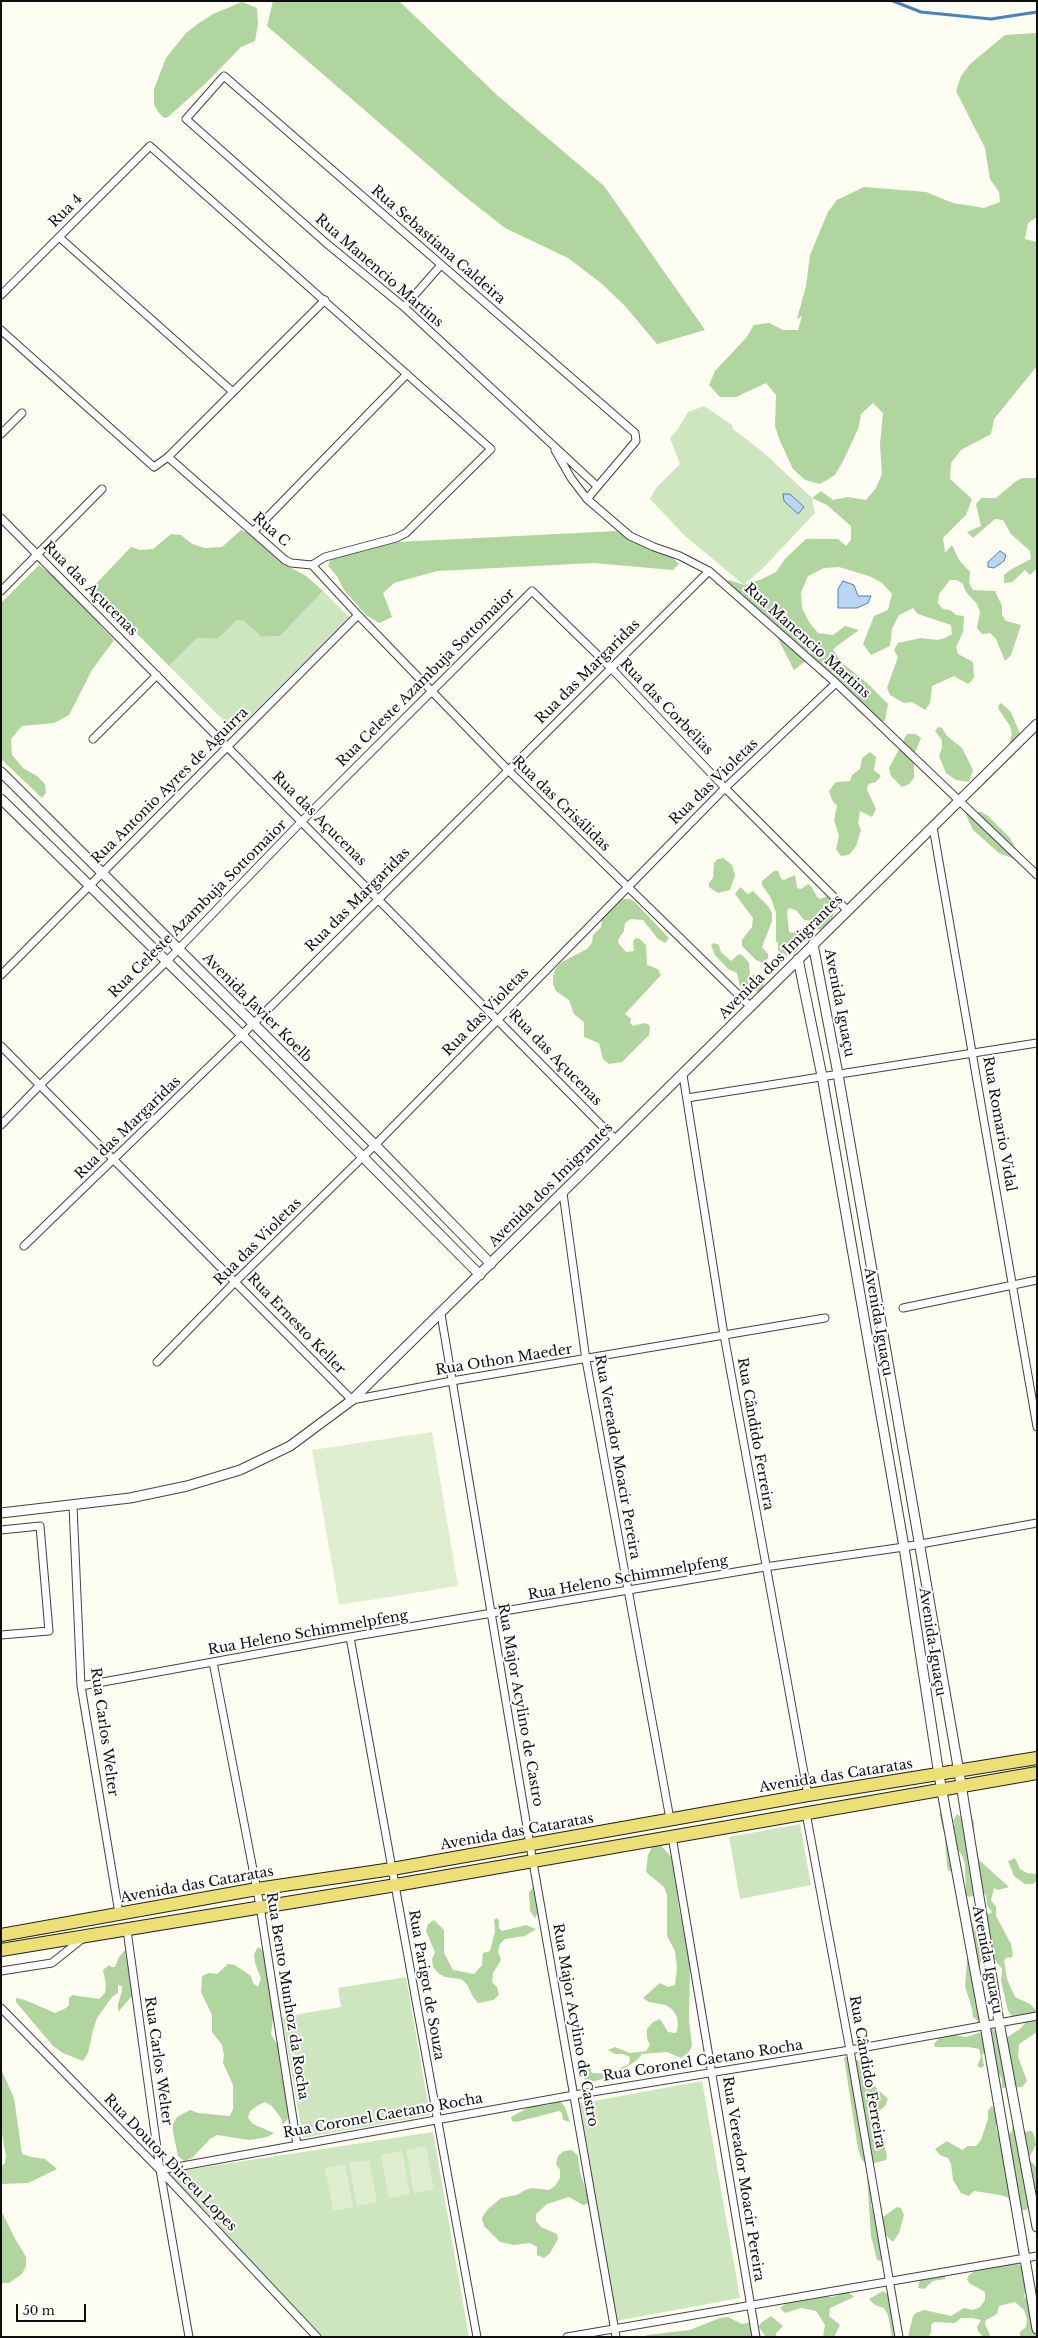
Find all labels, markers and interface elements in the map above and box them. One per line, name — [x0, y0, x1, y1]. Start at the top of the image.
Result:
street label: Rua Sebastiana Caldeira — [368, 182, 508, 308]
street label: Rua 4 — [46, 191, 86, 231]
street label: Rua Manencio Martins — [312, 211, 446, 331]
street label: Rua C — [249, 509, 293, 551]
street label: Rua das Açucenas — [39, 538, 141, 640]
street label: Rua Manencio Martins — [741, 580, 873, 702]
street label: Rua Celeste Azambuja Sottomaior — [333, 585, 519, 771]
street label: Rua das Margaridas — [532, 616, 644, 728]
street label: Rua das Corbélias — [616, 655, 716, 759]
street label: Rua Antonio Ayres de Aguirra — [88, 704, 252, 868]
street label: Rua das Violetas — [666, 735, 762, 829]
street label: Rua das Crisálidas — [509, 753, 613, 855]
street label: Rua das Açucenas — [268, 768, 370, 870]
street label: Rua Celeste Azambuja Sottomaior — [105, 816, 291, 1002]
street label: Rua das Margaridas — [302, 844, 414, 956]
street label: Avenida dos Imigrantes — [715, 891, 847, 1023]
street label: Avenida Iguaçu — [820, 947, 858, 1059]
street label: Avenida Javier Koelb — [199, 950, 315, 1066]
street label: Rua das Violetas — [439, 964, 533, 1060]
street label: Rua das Açucenas — [505, 1007, 605, 1109]
street label: Rua Romario Vidal — [979, 1055, 1019, 1193]
street label: Rua das Margaridas — [72, 1073, 184, 1183]
street label: Avenida dos Imigrantes — [485, 1119, 617, 1251]
street label: Rua das Violetas — [211, 1195, 305, 1289]
street label: Avenida Iguaçu — [860, 1266, 896, 1378]
street label: Rua Ernesto Keller — [243, 1270, 349, 1378]
street label: Rua Othon Maeder — [434, 1341, 574, 1379]
street label: Rua Vereador Moacir Pereira — [591, 1353, 643, 1561]
street label: Rua Cândido Ferreira — [733, 1356, 777, 1512]
street label: Rua Heleno Schimmelpfeng — [527, 1552, 729, 1604]
street label: Avenida Iguaçu — [915, 1586, 949, 1698]
street label: Rua Major Acylino de Castro — [494, 1602, 546, 1808]
street label: Rua Heleno Schimmelpfeng — [207, 1607, 409, 1659]
street label: Rua Carlos Welter — [87, 1667, 121, 1797]
street label: Avenida das Cataratas — [758, 1756, 914, 1796]
street label: Avenida das Cataratas — [439, 1810, 595, 1854]
street label: Avenida das Cataratas — [119, 1863, 275, 1907]
street label: Rua Bento Munhoz da Rocha — [262, 1891, 312, 2101]
street label: Avenida Iguaçu — [968, 1904, 1006, 2016]
street label: Rua Parigot de Souza — [405, 1909, 447, 2061]
street label: Rua Major Acylino de Castro — [549, 1922, 601, 2128]
street label: Rua Cândido Ferreira — [845, 1994, 889, 2150]
street label: Rua Carlos Welter — [141, 1996, 175, 2126]
street label: Rua Coronel Caetano Rocha — [602, 2037, 804, 2085]
street label: Rua Vereador Moacir Pereira — [718, 2075, 768, 2283]
street label: Rua Coronel Caetano Rocha — [282, 2090, 484, 2142]
street label: Rua Doutor Dirceu Lopes — [100, 2091, 240, 2235]
scale bar — [18, 2296, 88, 2322]
text: 50 m — [23, 2303, 55, 2318]

